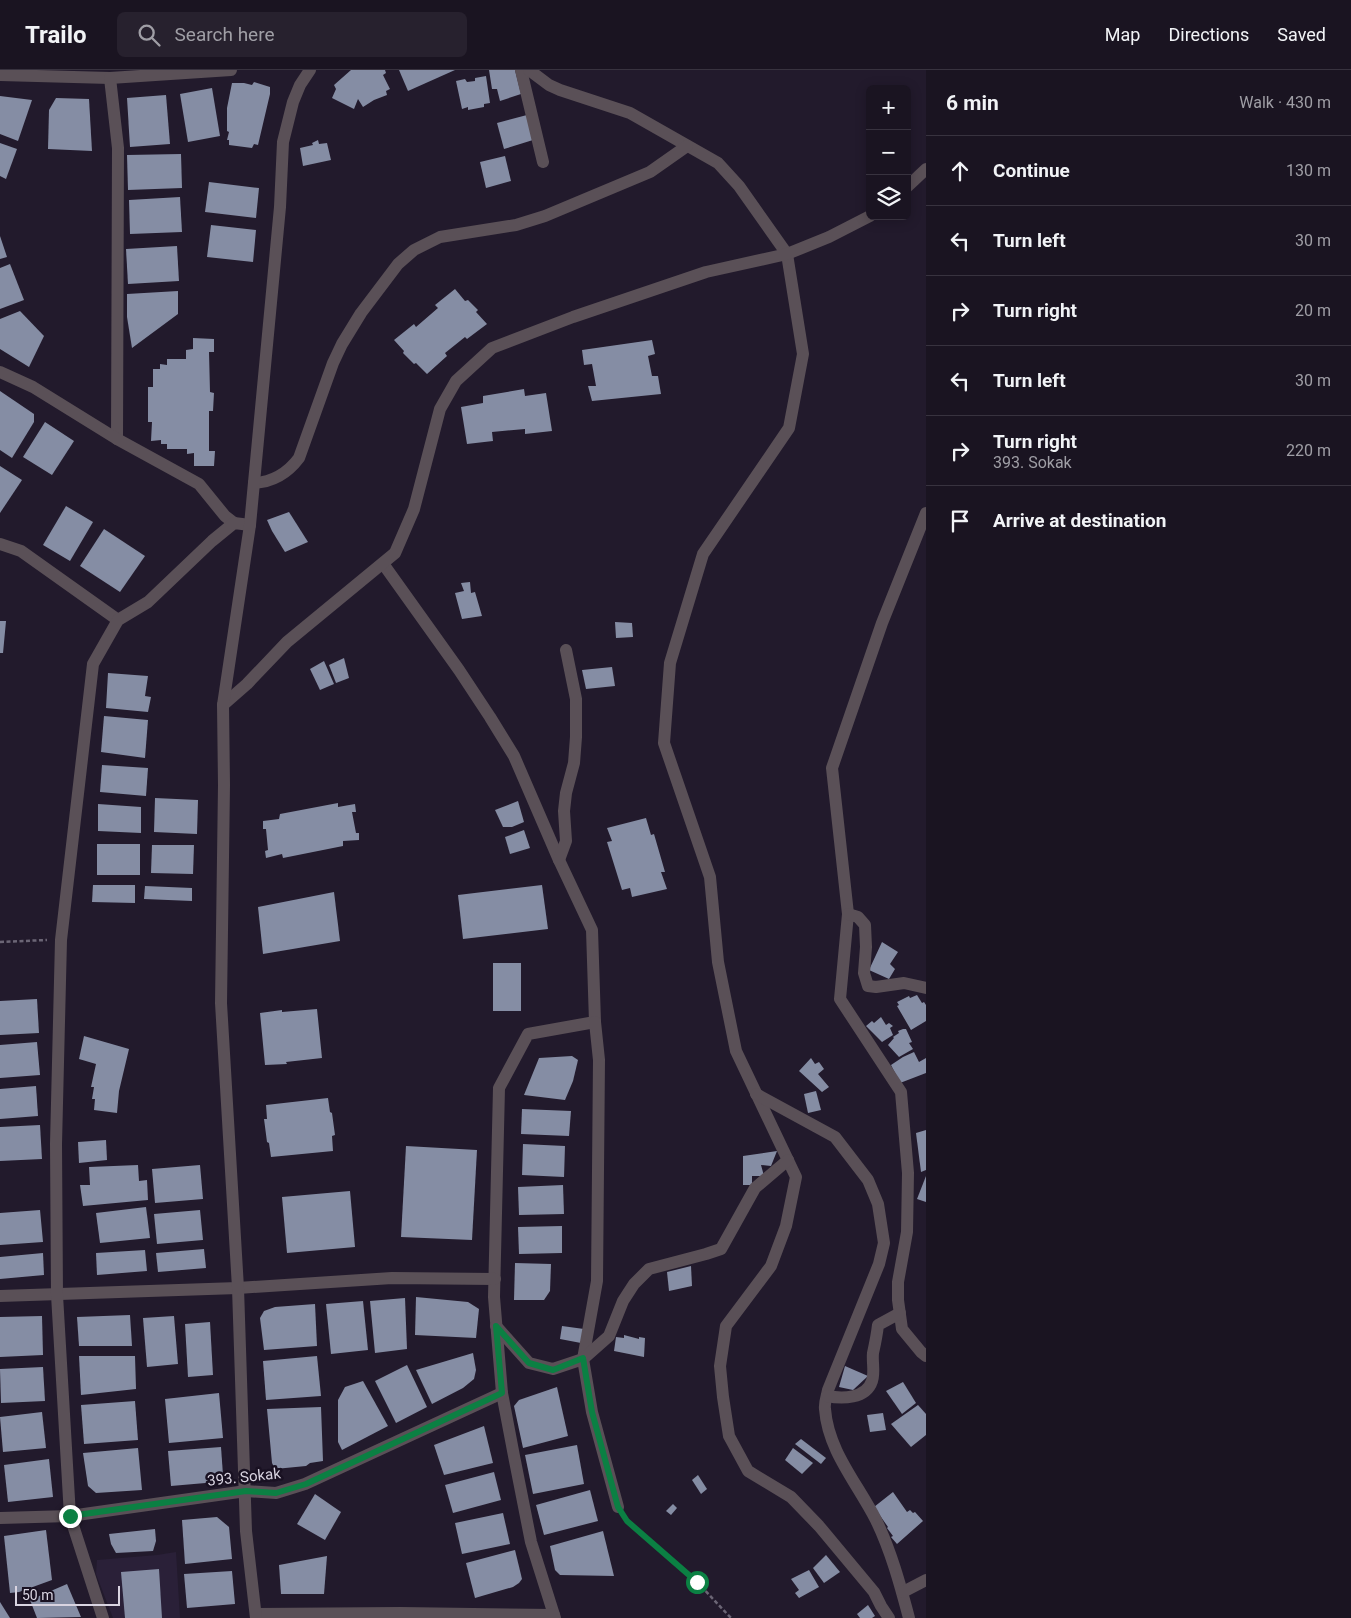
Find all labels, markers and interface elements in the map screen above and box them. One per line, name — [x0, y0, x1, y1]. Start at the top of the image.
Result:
search box — [117, 12, 467, 57]
text: Trailo — [25, 21, 87, 49]
icon: search — [135, 21, 163, 49]
text: Search here — [175, 23, 275, 46]
text: Map — [1105, 24, 1140, 45]
text: Directions — [1168, 24, 1249, 45]
text: Saved — [1277, 24, 1326, 45]
map controls — [866, 85, 911, 220]
button: + — [866, 85, 911, 130]
text: 6 min — [946, 91, 999, 115]
text: Walk · 430 m — [1239, 93, 1331, 112]
button: − — [866, 130, 911, 175]
icon: ahead — [946, 157, 974, 185]
text: Continue — [993, 159, 1070, 182]
text: 130 m — [1286, 161, 1331, 180]
button: layers — [866, 175, 911, 220]
icon: left — [946, 227, 974, 255]
text: Turn left — [993, 229, 1066, 252]
text: 30 m — [1295, 231, 1331, 250]
icon: right — [946, 297, 974, 325]
text: Turn right — [993, 299, 1077, 322]
text: 20 m — [1295, 301, 1331, 320]
icon: left — [946, 367, 974, 395]
text: Turn left — [993, 369, 1066, 392]
text: 30 m — [1295, 371, 1331, 390]
text: Turn right — [993, 430, 1077, 453]
icon: right — [946, 437, 974, 465]
text: 220 m — [1286, 441, 1331, 460]
text: 393. Sokak — [993, 453, 1072, 472]
icon: arrive — [946, 507, 974, 535]
text: Arrive at destination — [993, 509, 1166, 532]
street label: 393. Sokak — [206, 1464, 282, 1490]
route end — [59, 1505, 82, 1528]
route start — [686, 1571, 709, 1594]
scale bar — [15, 1583, 120, 1606]
text: 50 m — [22, 1587, 54, 1603]

